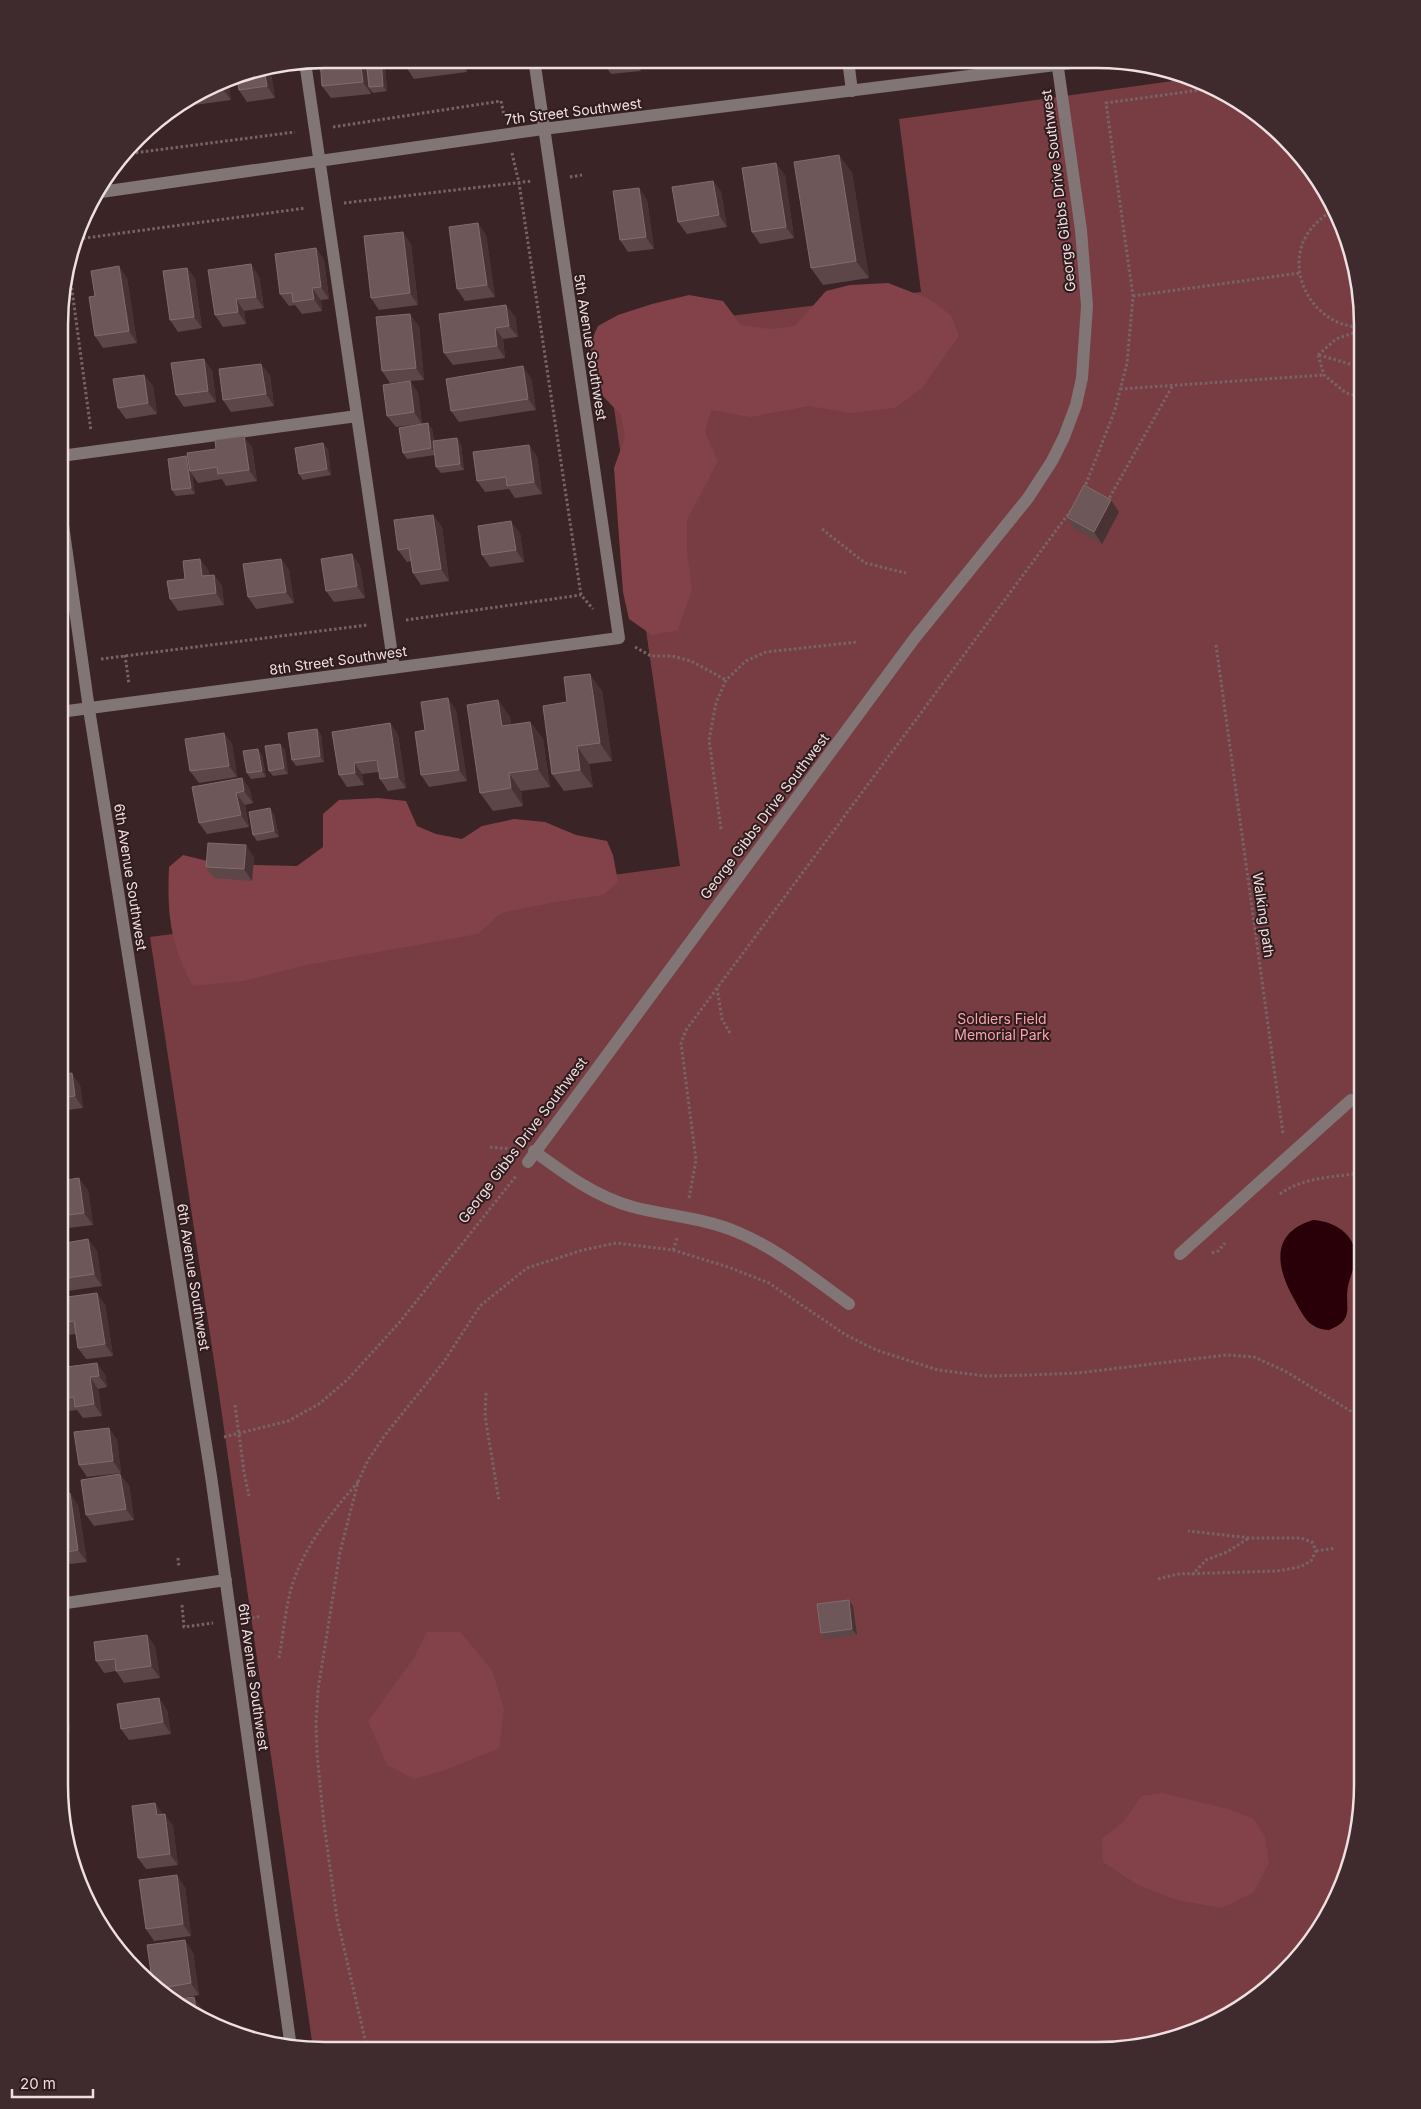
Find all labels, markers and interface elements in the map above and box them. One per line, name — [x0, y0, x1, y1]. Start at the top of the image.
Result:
street label: George Gibbs Drive Southwest — [1037, 89, 1079, 293]
street label: 7th Street Southwest — [503, 94, 643, 128]
street label: 5th Avenue Southwest — [571, 272, 611, 422]
street label: 8th Street Southwest — [268, 642, 408, 678]
street label: George Gibbs Drive Southwest — [696, 729, 832, 902]
street label: 6th Avenue Southwest — [111, 802, 151, 952]
street label: Walking path — [1250, 871, 1278, 959]
park label: Soldiers Field Memorial Park — [954, 1010, 1050, 1043]
street label: George Gibbs Drive Southwest — [454, 1053, 590, 1226]
street label: 6th Avenue Southwest — [174, 1202, 214, 1352]
street label: 6th Avenue Southwest — [235, 1602, 273, 1752]
scale bar — [12, 2066, 94, 2098]
text: 20 m — [20, 2074, 56, 2093]

